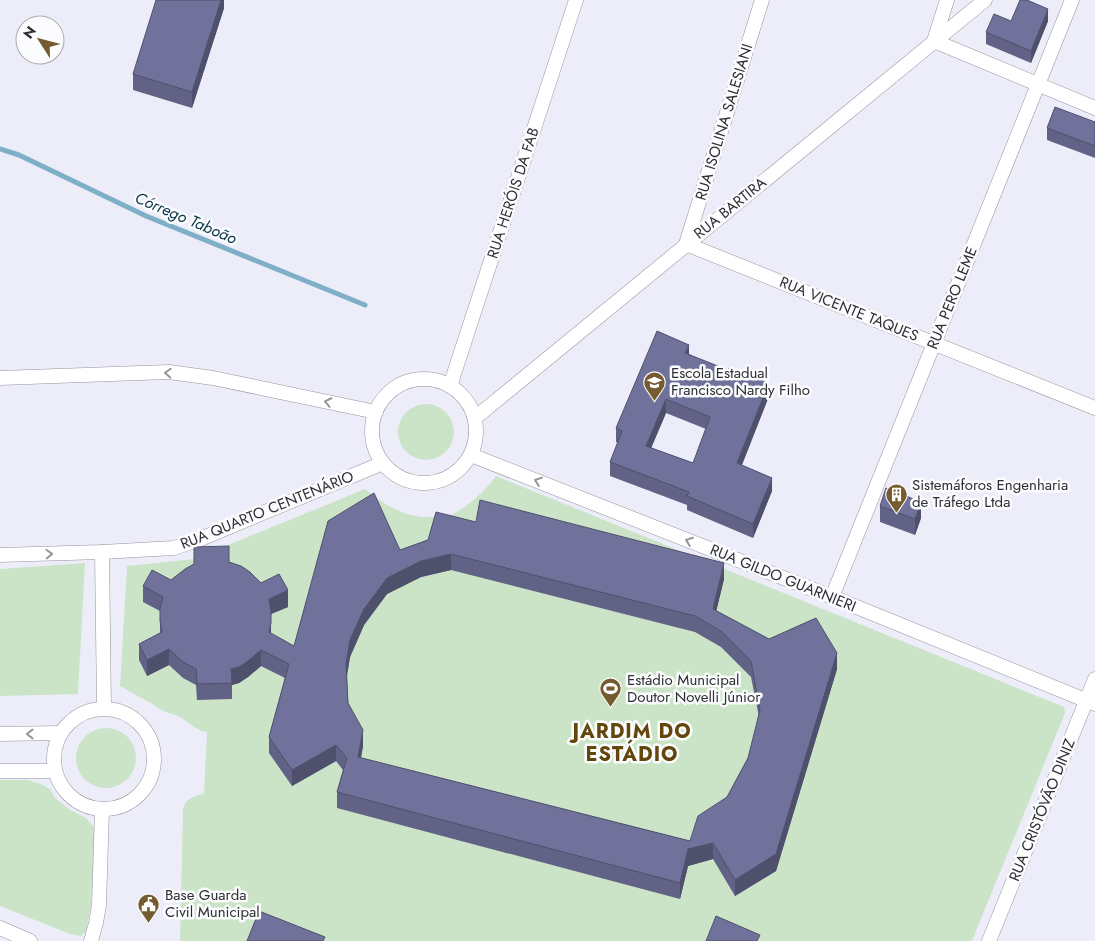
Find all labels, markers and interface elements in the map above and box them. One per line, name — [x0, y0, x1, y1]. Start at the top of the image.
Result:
north arrow — [15, 15, 65, 65]
text: N — [18, 22, 41, 43]
street label: RUA ISOLINA SALESIANI — [690, 41, 758, 203]
street label: RUA HERÓIS DA FAB — [481, 125, 545, 261]
street label: RUA BARTIRA — [689, 172, 771, 244]
water label: Córrego Taboão — [131, 186, 241, 250]
street label: RUA PERO LEME — [921, 243, 983, 353]
street label: RUA VICENTE TAQUES — [776, 271, 922, 347]
place label: Escola Estadual Francisco Nardy Filho — [671, 362, 810, 401]
one-way arrow — [164, 367, 172, 378]
school or university icon: Escola Estadual Francisco Nardy Filho — [643, 370, 667, 401]
one-way arrow — [324, 397, 333, 408]
street label: RUA QUARTO CENTENÁRIO — [177, 465, 357, 555]
place label: Sistemáforos Engenharia de Tráfego Ltda — [912, 474, 1068, 513]
one-way arrow — [534, 477, 543, 488]
building icon: Sistemáforos Engenharia de Tráfego Ltda — [884, 482, 908, 513]
one-way arrow — [685, 536, 694, 547]
street label: RUA GILDO GUARNIERI — [707, 539, 859, 617]
one-way arrow — [45, 549, 53, 559]
place label: Estádio Municipal Doutor Novelli Júnior — [627, 669, 761, 708]
sports icon: Estádio Municipal Doutor Novelli Júnior — [599, 677, 623, 708]
district label: JARDIM DO ESTÁDIO — [568, 717, 692, 769]
one-way arrow — [26, 729, 34, 739]
street label: RUA CRISTÓVÃO DINIZ — [1003, 735, 1081, 885]
place label: Base Guarda Civil Municipal — [165, 884, 260, 923]
public building icon: Base Guarda Civil Municipal — [137, 892, 161, 923]

